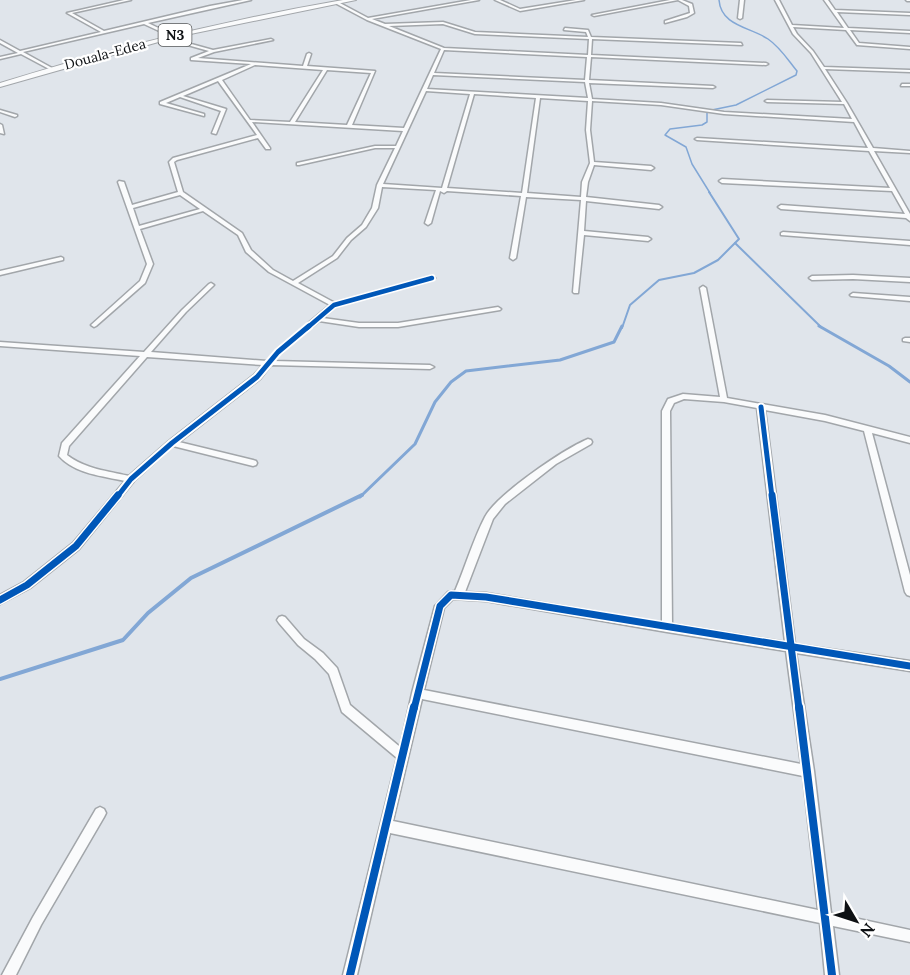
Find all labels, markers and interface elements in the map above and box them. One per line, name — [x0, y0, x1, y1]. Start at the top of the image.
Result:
road number: N3 — [158, 24, 192, 46]
street label: Douala-Edea — [62, 34, 148, 74]
north arrow — [826, 891, 886, 951]
text: N — [856, 919, 879, 942]

